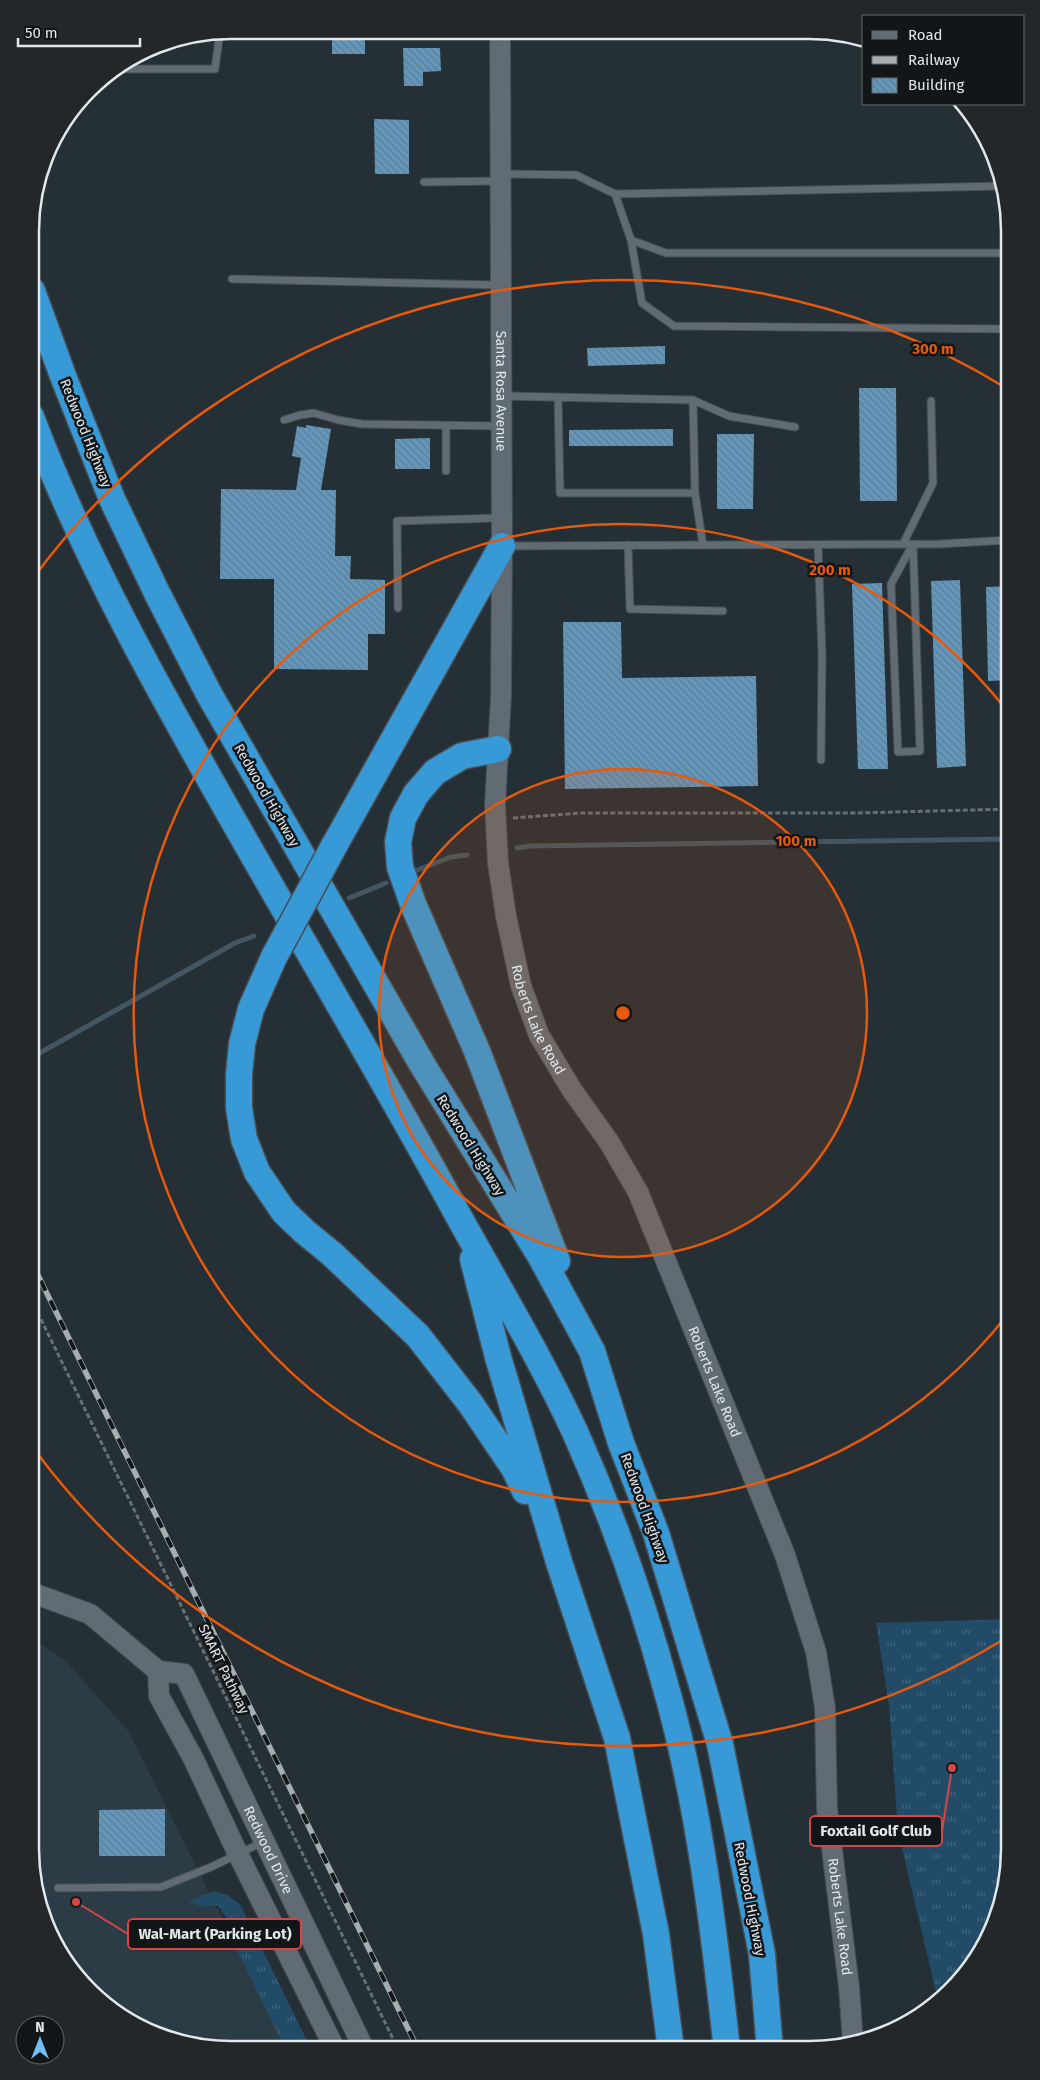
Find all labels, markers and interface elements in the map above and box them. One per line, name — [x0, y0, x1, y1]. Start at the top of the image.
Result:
scale bar — [18, 15, 140, 47]
legend — [862, 15, 1025, 105]
text: 50 m — [25, 24, 58, 42]
text: Road — [908, 26, 943, 44]
text: Railway — [908, 51, 960, 69]
text: Building — [908, 76, 964, 94]
street label: Santa Rosa Avenue — [492, 331, 510, 451]
text: 300 m — [911, 340, 954, 358]
street label: Redwood Highway — [56, 376, 115, 490]
text: 200 m — [809, 561, 851, 579]
street label: Redwood Highway — [230, 741, 303, 850]
text: 100 m — [776, 832, 816, 850]
street label: Roberts Lake Road — [508, 963, 569, 1078]
centre of rings — [614, 1004, 632, 1022]
street label: Redwood Highway — [433, 1092, 509, 1199]
street label: Roberts Lake Road — [684, 1324, 744, 1440]
street label: Redwood Highway — [617, 1451, 672, 1566]
street label: SMART Pathway — [194, 1621, 253, 1717]
street label: Redwood Drive — [240, 1803, 296, 1897]
callout: Foxtail Golf Club — [810, 1816, 942, 1846]
text: Foxtail Golf Club — [820, 1822, 932, 1840]
street label: Redwood Highway — [730, 1841, 769, 1958]
street label: Roberts Lake Road — [824, 1857, 855, 1976]
callout: Wal-Mart (Parking Lot) — [128, 1919, 301, 1949]
text: Wal-Mart (Parking Lot) — [138, 1925, 292, 1943]
north arrow — [15, 2015, 65, 2065]
text: N — [35, 2019, 45, 2036]

